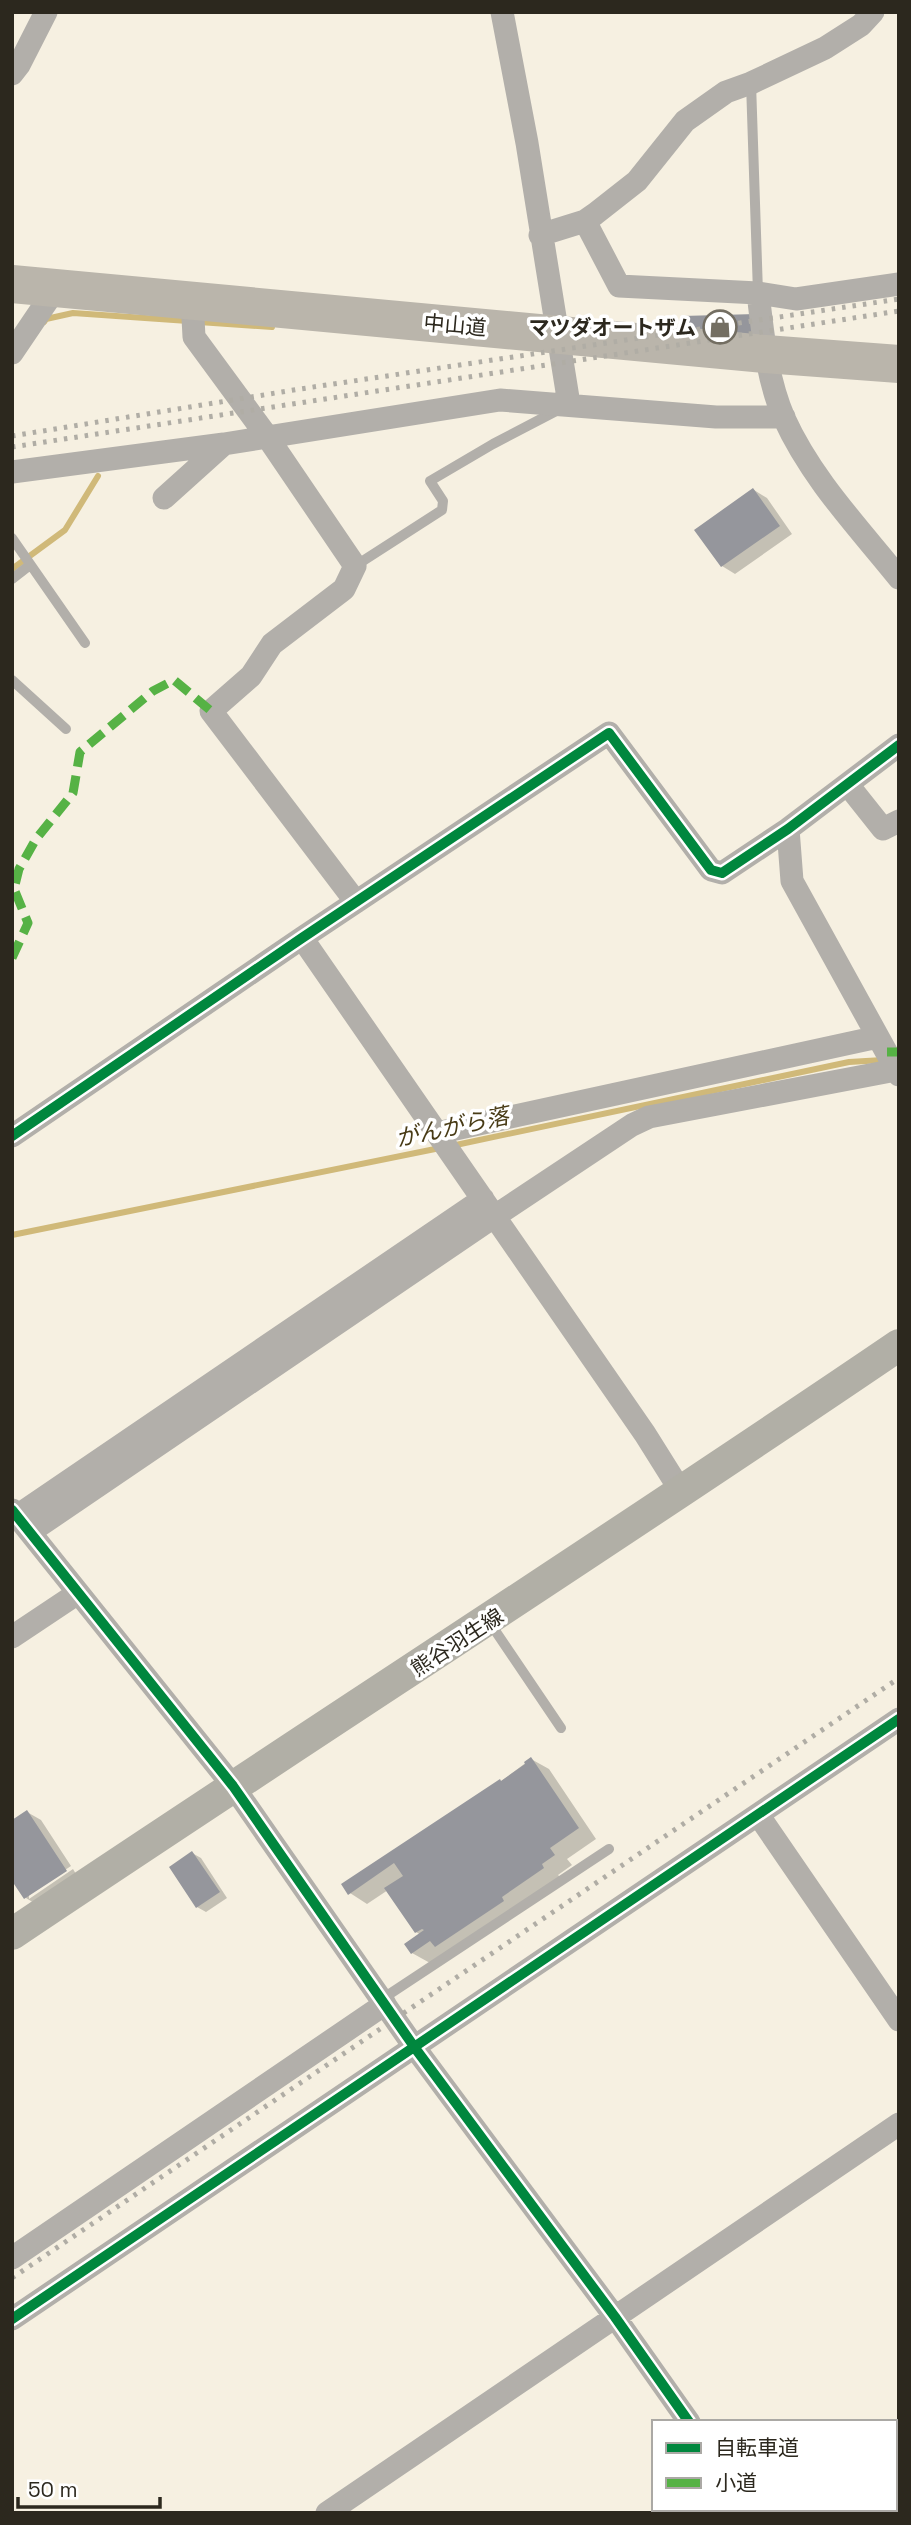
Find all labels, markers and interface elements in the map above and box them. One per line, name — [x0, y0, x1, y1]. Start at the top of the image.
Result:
shop icon: マツダオートザム — [701, 308, 739, 346]
street label: 中山道 — [422, 309, 488, 341]
place label: マツダオートザム — [528, 314, 696, 341]
water label: がんがら落 — [393, 1100, 515, 1154]
street label: 熊谷羽生線 — [406, 1602, 508, 1682]
legend — [652, 2420, 897, 2511]
text: 自転車道 — [715, 2434, 799, 2461]
scale bar — [18, 2466, 159, 2510]
text: 小道 — [715, 2469, 757, 2496]
text: 50 m — [28, 2476, 78, 2503]

